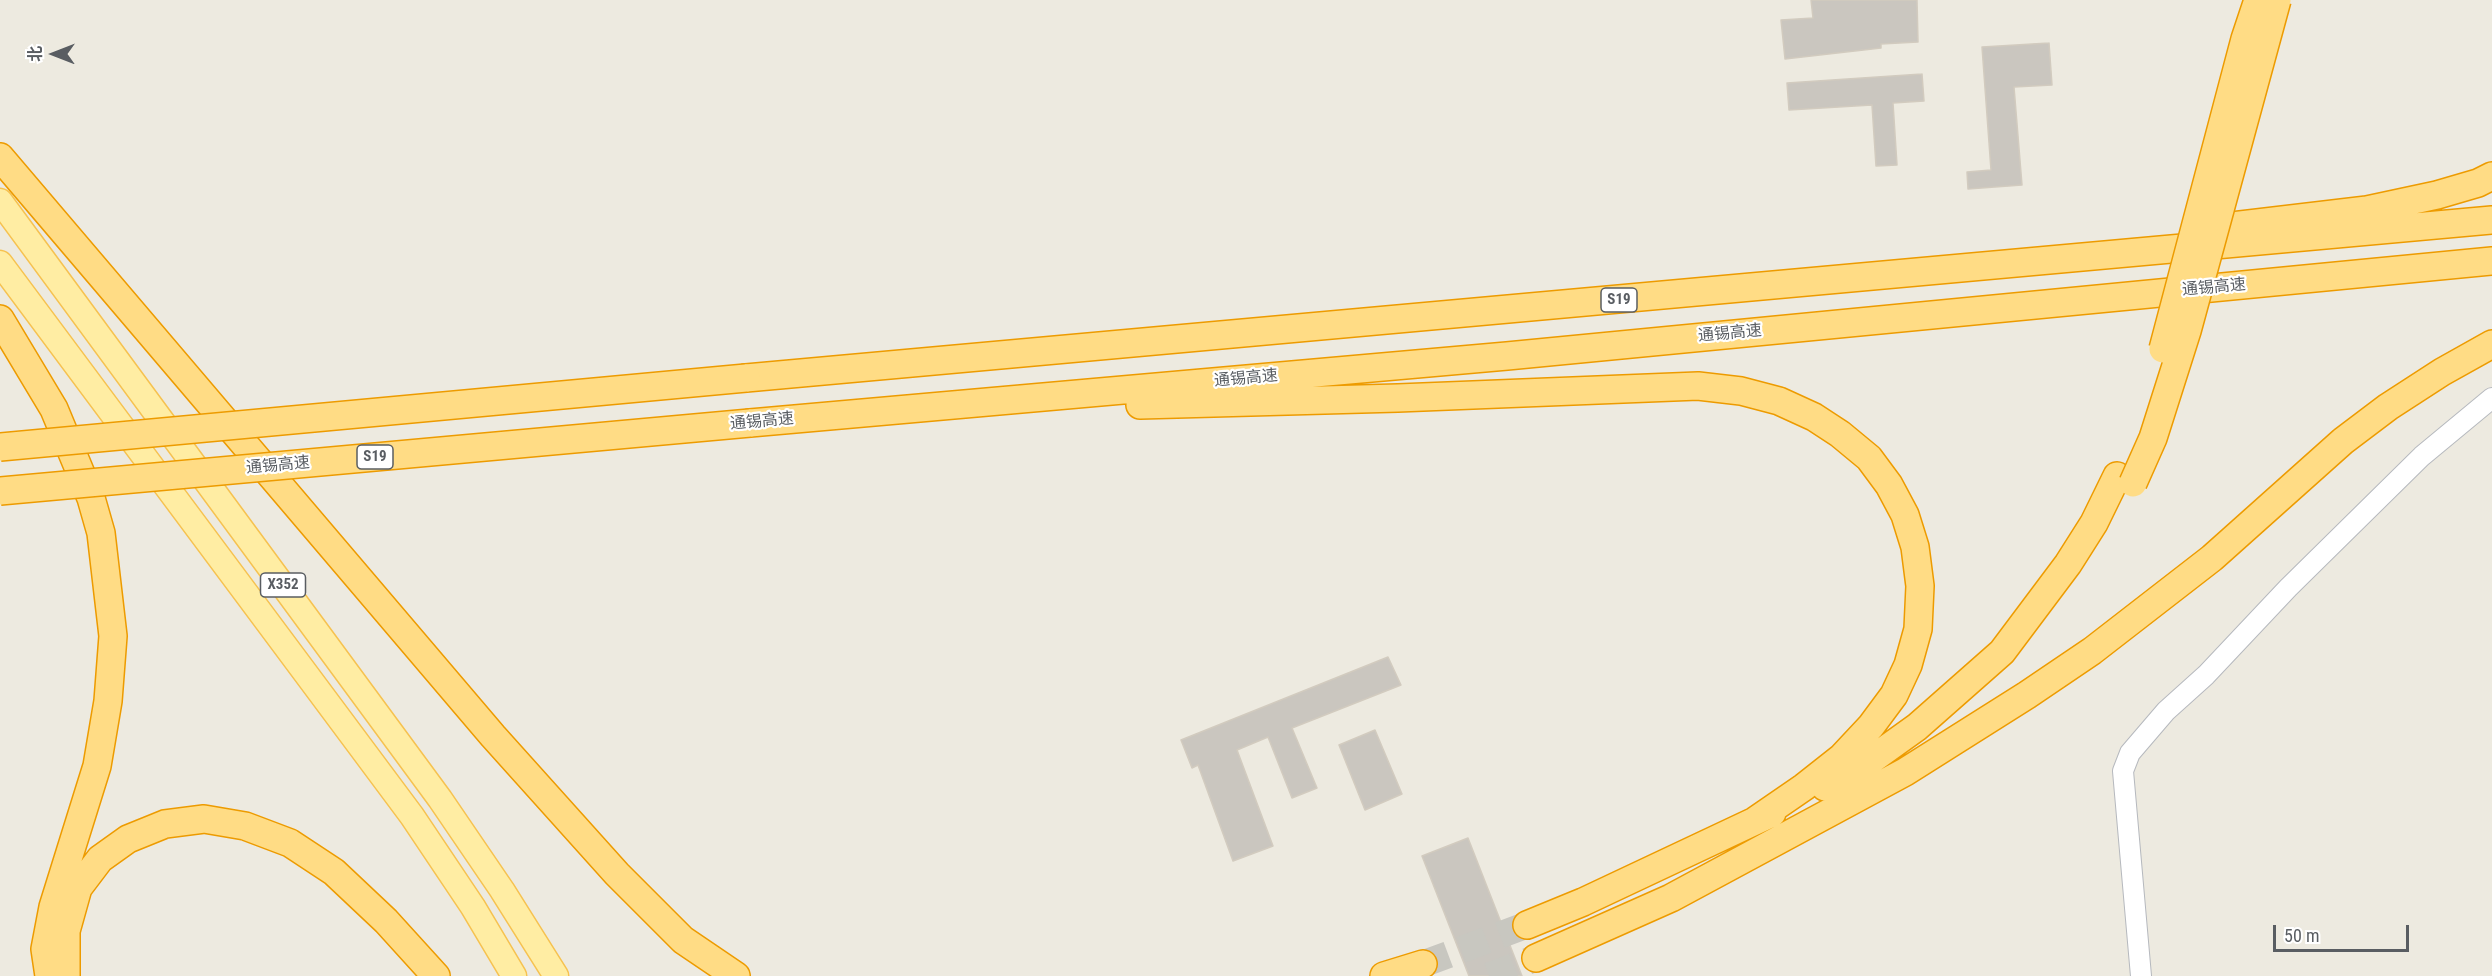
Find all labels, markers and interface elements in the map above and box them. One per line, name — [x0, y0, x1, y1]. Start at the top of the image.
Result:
north arrow — [24, 24, 84, 84]
text: 北 — [26, 46, 45, 62]
street label: 通锡高速 — [2181, 276, 2247, 300]
road number: S19 — [1601, 288, 1637, 312]
street label: 通锡高速 — [1697, 322, 1763, 346]
street label: 通锡高速 — [1213, 367, 1279, 391]
street label: 通锡高速 — [729, 410, 795, 434]
road number: S19 — [357, 445, 393, 469]
street label: 通锡高速 — [245, 454, 311, 478]
road number: X352 — [260, 573, 306, 597]
scale bar — [2276, 913, 2412, 951]
text: 50 m — [2284, 925, 2319, 946]

